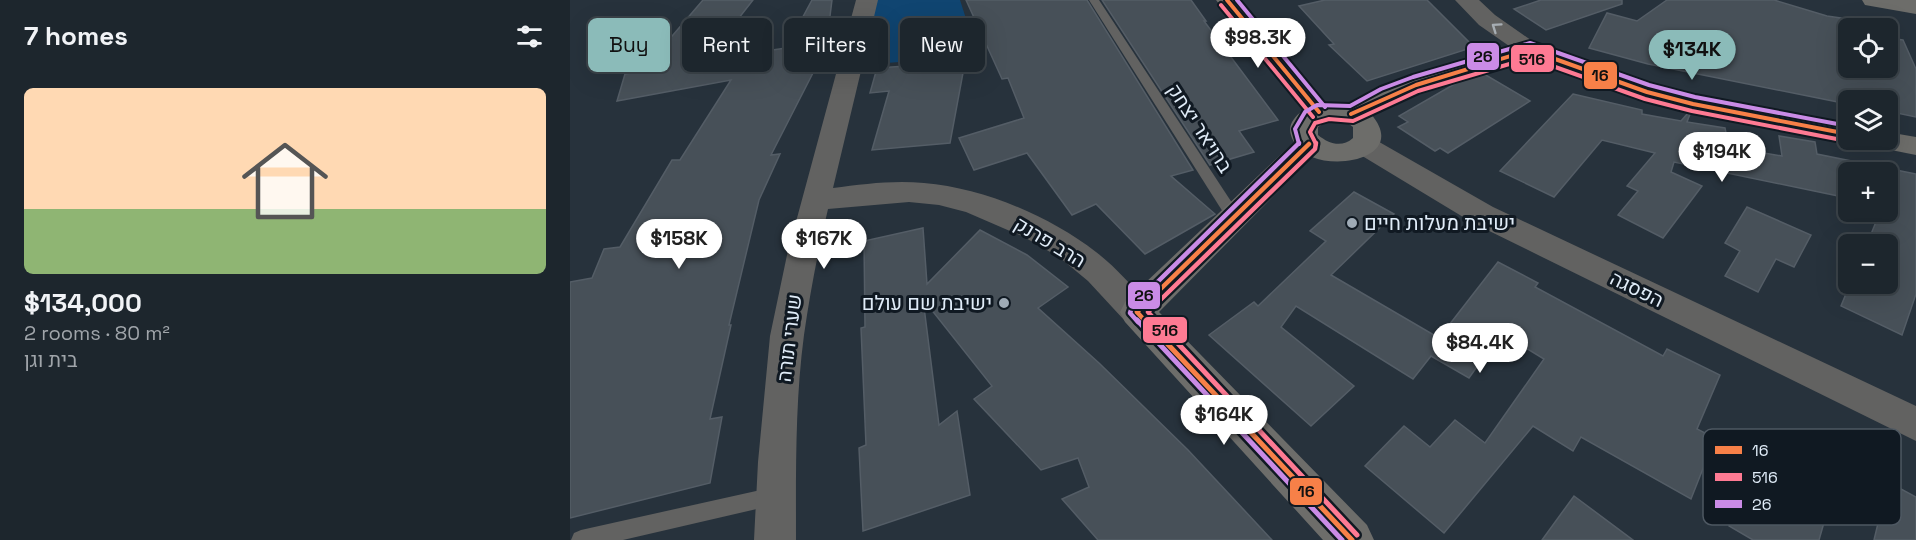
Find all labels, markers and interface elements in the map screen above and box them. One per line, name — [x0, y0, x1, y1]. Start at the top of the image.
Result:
chip: Buy — [588, 18, 670, 72]
chip: Rent — [682, 18, 772, 72]
chip: Filters — [784, 18, 888, 72]
chip: New — [900, 18, 985, 72]
pin: $98.3K — [1209, 18, 1307, 69]
map controls — [1838, 18, 1898, 294]
button: locate — [1838, 18, 1898, 78]
text: 7 homes — [24, 19, 128, 53]
icon: filters — [513, 20, 546, 53]
one-way arrow — [1492, 23, 1503, 34]
text: $98.3K — [1224, 24, 1292, 50]
pin: $134K — [1650, 30, 1734, 81]
text: $134K — [1663, 36, 1721, 62]
line badge: 26 — [1466, 42, 1500, 71]
line badge: 516 — [1510, 44, 1555, 73]
text: 26 — [1473, 46, 1493, 67]
text: 516 — [1519, 49, 1545, 70]
line badge: 16 — [1583, 61, 1618, 90]
text: 16 — [1591, 65, 1609, 86]
street label: ברויאר יצחק — [1161, 78, 1239, 178]
button: layers — [1838, 90, 1898, 150]
icon: home — [231, 127, 339, 235]
pin: $194K — [1680, 132, 1764, 183]
text: $194K — [1693, 138, 1751, 164]
button: + — [1838, 162, 1898, 222]
street label: הרב פרנק — [1009, 210, 1091, 274]
place label: ישיבת מעלות חיים — [1364, 210, 1515, 236]
marker: ישיבת מעלות חיים — [1345, 216, 1359, 230]
pin: $158K — [637, 219, 721, 270]
pin: $167K — [782, 219, 866, 270]
text: $158K — [650, 225, 708, 251]
text: $167K — [796, 225, 852, 251]
button: − — [1838, 234, 1898, 294]
street label: הפסגה — [1606, 265, 1668, 313]
line badge: 26 — [1127, 281, 1161, 310]
text: 26 — [1134, 285, 1154, 306]
text: $134,000 — [24, 286, 142, 320]
place label: ישיבת שם עולם — [862, 290, 992, 316]
street label: שערי תורה — [771, 293, 807, 383]
marker: ישיבת שם עולם — [997, 296, 1011, 310]
line badge: 516 — [1142, 316, 1188, 344]
text: 2 rooms · 80 m² — [24, 320, 170, 346]
text: 516 — [1152, 320, 1178, 341]
pin: $84.4K — [1431, 323, 1529, 374]
text: $84.4K — [1446, 329, 1514, 355]
text: בית וגן — [24, 347, 78, 373]
pin: $164K — [1182, 395, 1266, 446]
text: $164K — [1195, 401, 1253, 427]
legend — [1703, 429, 1901, 525]
text: 16 — [1752, 440, 1768, 461]
text: 516 — [1752, 467, 1778, 488]
line badge: 16 — [1289, 477, 1323, 506]
text: 16 — [1297, 481, 1315, 502]
text: 26 — [1752, 494, 1771, 515]

